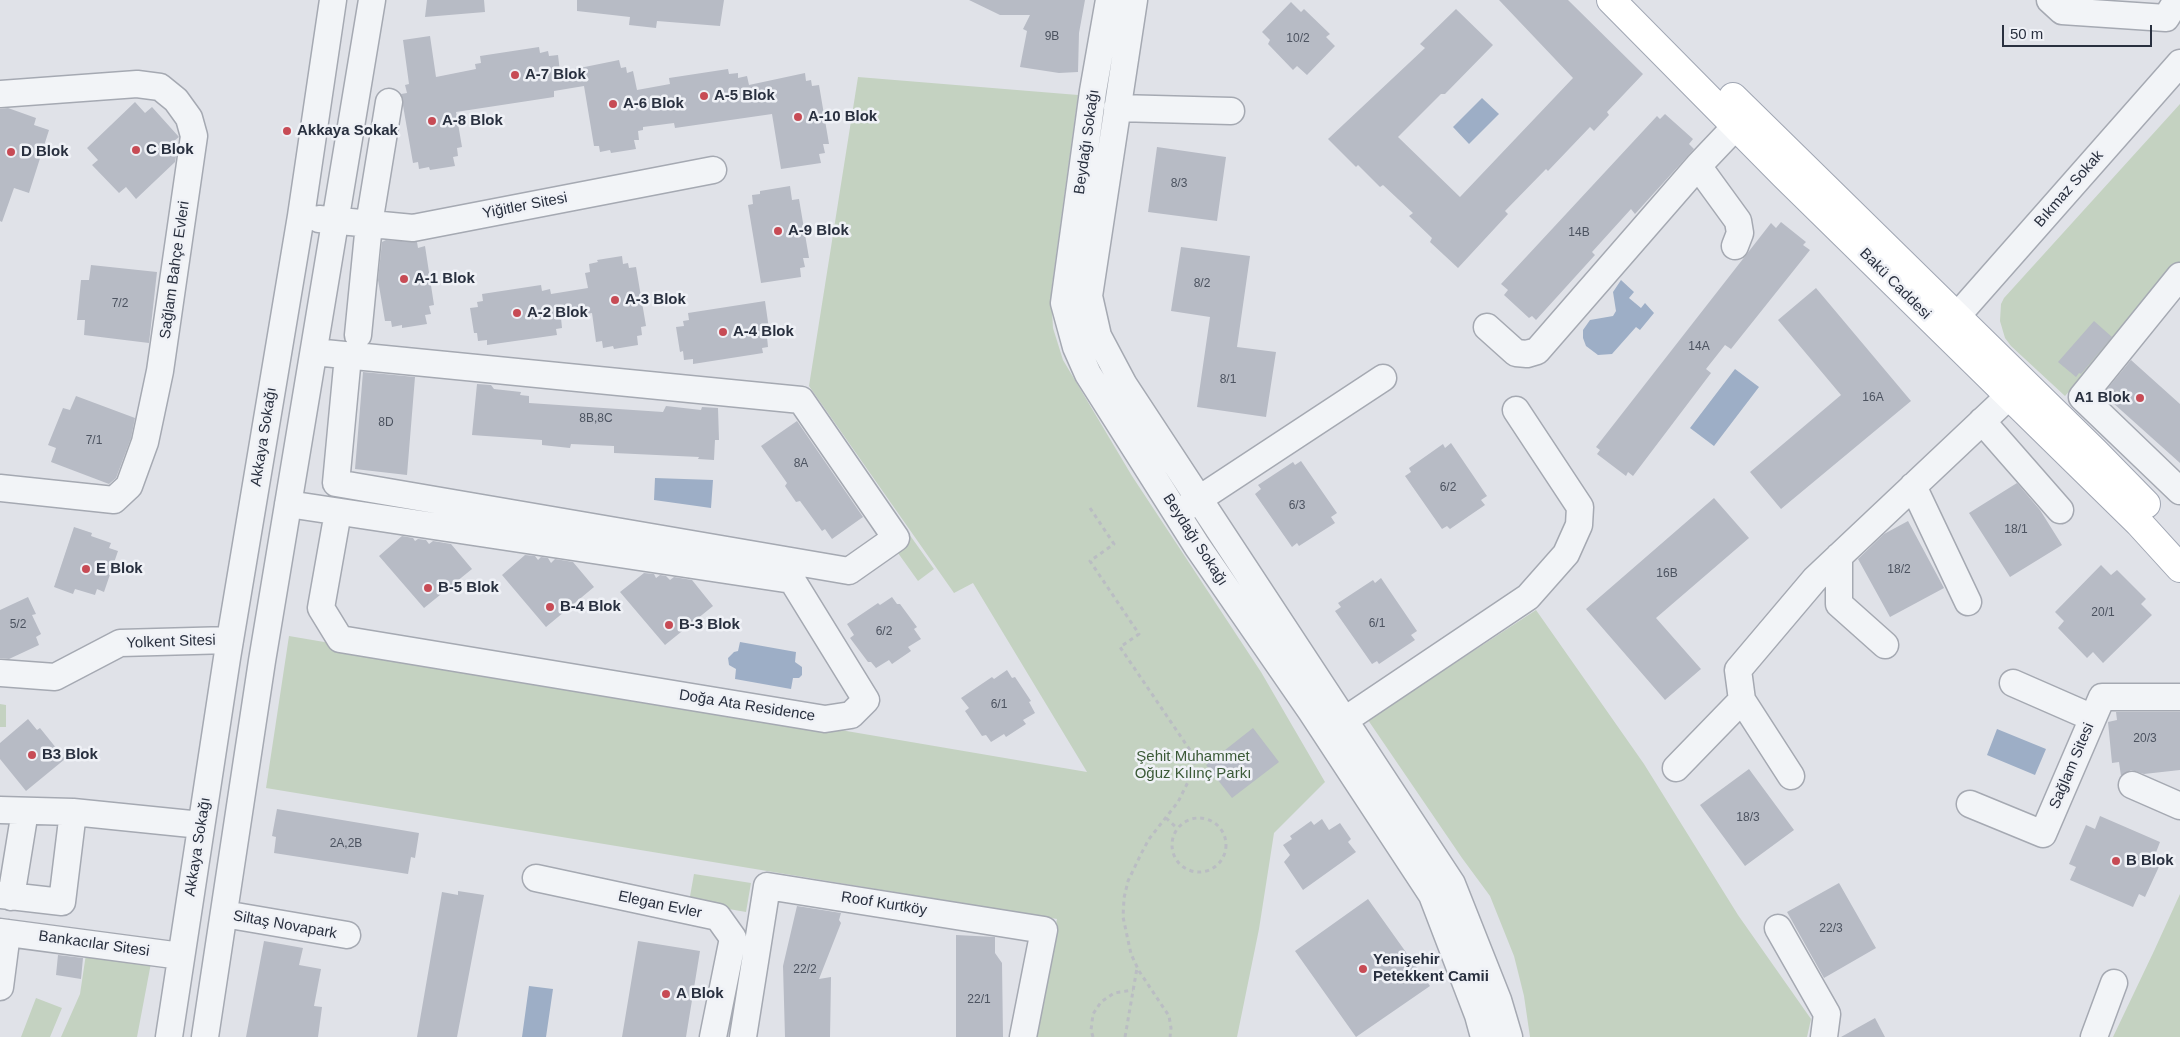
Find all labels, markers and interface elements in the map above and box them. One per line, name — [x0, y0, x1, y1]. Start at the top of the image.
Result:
scale bar — [2005, 15, 2155, 47]
text: 50 m — [2010, 25, 2043, 42]
house number: 9B — [1045, 30, 1059, 44]
house number: 10/2 — [1286, 32, 1310, 46]
place label: A-7 Blok — [525, 66, 586, 84]
marker: A-7 Blok — [509, 69, 521, 81]
place label: A-5 Blok — [714, 87, 775, 105]
street label: Beydağı Sokağı — [1071, 88, 1103, 196]
marker: A-5 Blok — [698, 90, 710, 102]
place label: A-6 Blok — [623, 95, 684, 113]
marker: A-6 Blok — [607, 98, 619, 110]
place label: A-10 Blok — [808, 108, 877, 126]
marker: A-10 Blok — [792, 111, 804, 123]
place label: A-8 Blok — [442, 112, 503, 130]
marker: A-8 Blok — [426, 115, 438, 127]
place label: Akkaya Sokak — [297, 122, 398, 140]
marker: Akkaya Sokak — [281, 125, 293, 137]
place label: C Blok — [146, 141, 194, 159]
place label: D Blok — [21, 143, 69, 161]
marker: C Blok — [130, 144, 142, 156]
marker: D Blok — [5, 146, 17, 158]
street label: Bıkmaz Sokak — [2031, 147, 2107, 231]
house number: 8/3 — [1171, 177, 1187, 191]
street label: Yiğitler Sitesi — [481, 189, 569, 223]
street label: Sağlam Bahçe Evleri — [156, 200, 194, 340]
place label: A-9 Blok — [788, 222, 849, 240]
marker: A-9 Blok — [772, 225, 784, 237]
house number: 14B — [1568, 226, 1590, 240]
street label: Bakü Caddesi — [1856, 245, 1934, 323]
place label: A-1 Blok — [414, 270, 475, 288]
marker: A-1 Blok — [398, 273, 410, 285]
house number: 8/2 — [1194, 277, 1210, 291]
place label: A-3 Blok — [625, 291, 686, 309]
marker: A-3 Blok — [609, 294, 621, 306]
house number: 7/2 — [112, 297, 128, 311]
place label: A-2 Blok — [527, 304, 588, 322]
marker: A-2 Blok — [511, 307, 523, 319]
place label: A-4 Blok — [733, 323, 794, 341]
marker: A-4 Blok — [717, 326, 729, 338]
house number: 14A — [1688, 340, 1710, 354]
house number: 8/1 — [1220, 373, 1236, 387]
street label: Akkaya Sokağı — [247, 386, 281, 488]
place label: A1 Blok — [2074, 389, 2130, 407]
house number: 16A — [1862, 391, 1884, 405]
marker: A1 Blok — [2134, 392, 2146, 404]
house number: 8B,8C — [579, 412, 613, 426]
house number: 8D — [378, 416, 394, 430]
house number: 7/1 — [86, 434, 102, 448]
house number: 8A — [794, 457, 808, 471]
house number: 6/2 — [1440, 481, 1456, 495]
street label: Beydağı Sokağı — [1159, 491, 1231, 589]
house number: 6/3 — [1289, 499, 1305, 513]
house number: 18/1 — [2004, 523, 2028, 537]
place label: E Blok — [96, 560, 143, 578]
marker: E Blok — [80, 563, 92, 575]
house number: 18/2 — [1887, 563, 1911, 577]
house number: 16B — [1656, 567, 1678, 581]
place label: B-5 Blok — [438, 579, 499, 597]
marker: B-5 Blok — [422, 582, 434, 594]
place label: B-4 Blok — [560, 598, 621, 616]
marker: B-4 Blok — [544, 601, 556, 613]
house number: 20/1 — [2091, 606, 2115, 620]
place label: B-3 Blok — [679, 616, 740, 634]
house number: 6/1 — [1369, 617, 1385, 631]
house number: 5/2 — [10, 618, 26, 632]
marker: B-3 Blok — [663, 619, 675, 631]
house number: 6/2 — [876, 625, 892, 639]
street label: Yolkent Sitesi — [126, 631, 216, 653]
street label: Doğa Ata Residence — [678, 686, 816, 726]
house number: 6/1 — [991, 698, 1007, 712]
street label: Sağlam Sitesi — [2046, 720, 2098, 812]
house number: 20/3 — [2133, 732, 2157, 746]
place label: B3 Blok — [42, 746, 98, 764]
park label: Şehit Muhammet Oğuz Kılınç Parkı — [1135, 748, 1251, 783]
marker: B3 Blok — [26, 749, 38, 761]
street label: Akkaya Sokağı — [181, 796, 215, 898]
house number: 18/3 — [1736, 811, 1760, 825]
house number: 2A,2B — [330, 837, 362, 851]
place label: B Blok — [2126, 852, 2174, 870]
marker: B Blok — [2110, 855, 2122, 867]
street label: Elegan Evler — [617, 887, 703, 923]
street label: Roof Kurtköy — [840, 888, 928, 920]
street label: Siltaş Novapark — [232, 907, 338, 943]
house number: 22/3 — [1819, 922, 1843, 936]
street label: Bankacılar Sitesi — [37, 927, 151, 961]
place label: Yenişehir Petekkent Camii — [1373, 951, 1489, 986]
house number: 22/2 — [793, 963, 817, 977]
marker: Yenişehir Petekkent Camii — [1357, 963, 1369, 975]
place label: A Blok — [676, 985, 724, 1003]
marker: A Blok — [660, 988, 672, 1000]
house number: 22/1 — [967, 993, 991, 1007]

